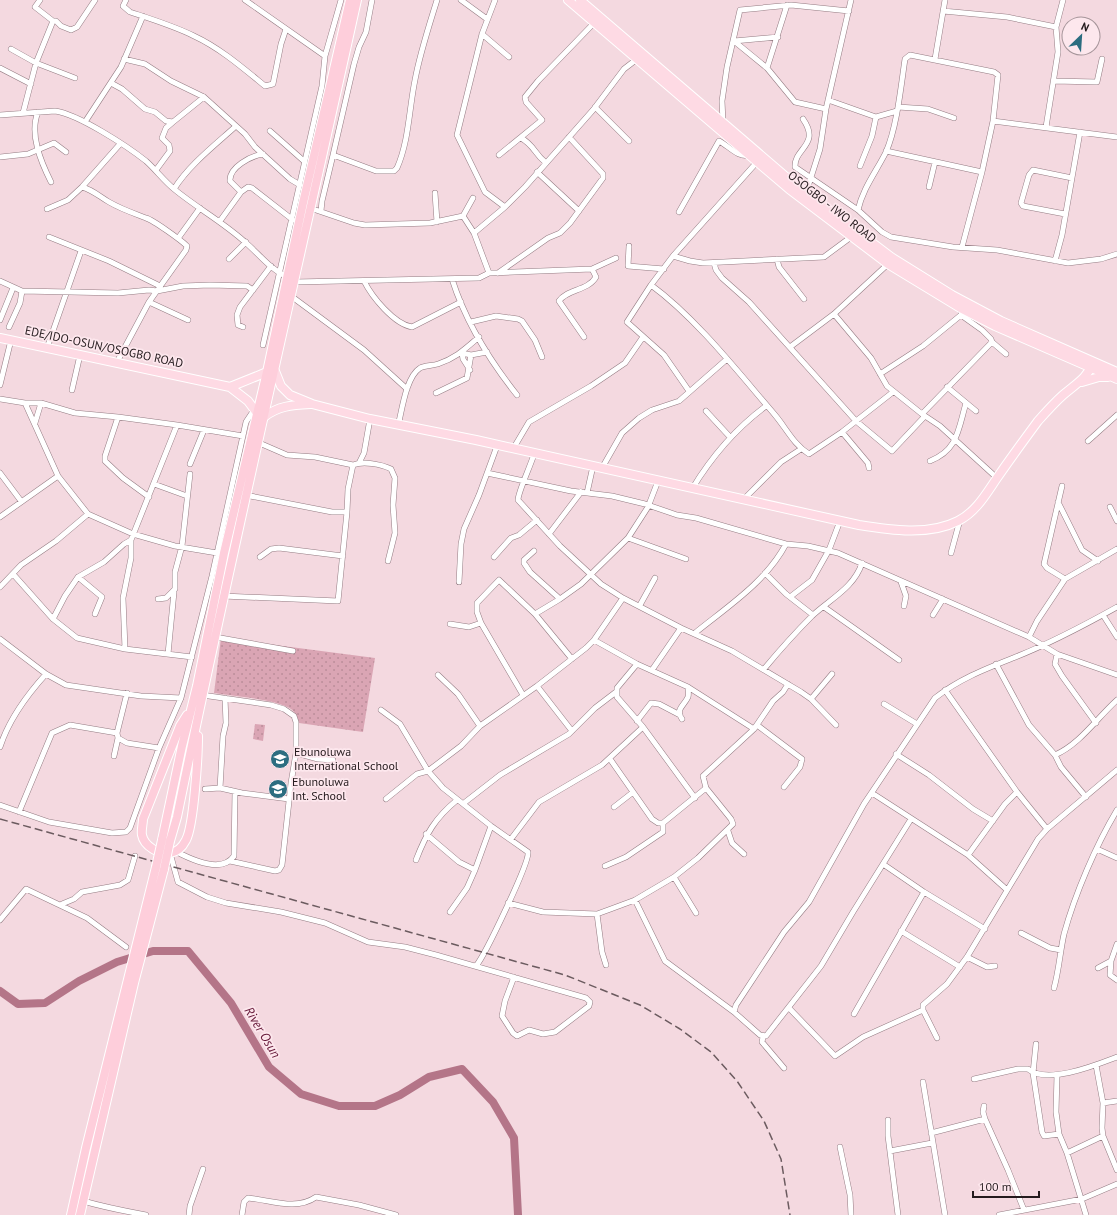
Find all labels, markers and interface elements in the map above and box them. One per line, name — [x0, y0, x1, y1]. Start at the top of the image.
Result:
north arrow — [1061, 16, 1101, 56]
text: N — [1079, 19, 1091, 35]
street label: OSOGBO - IWO ROAD — [785, 167, 880, 246]
street label: EDE/IDO-OSUN/OSOGBO ROAD — [24, 322, 185, 371]
place label: Ebunoluwa International School — [294, 744, 399, 773]
school or university icon: Ebunoluwa International School — [269, 748, 291, 770]
place label: Ebunoluwa Int. School — [292, 774, 349, 803]
school or university icon: Ebunoluwa Int. School — [267, 778, 289, 800]
water label: River Osun — [241, 1003, 285, 1061]
scale bar — [973, 1173, 1039, 1199]
text: 100 m — [979, 1179, 1012, 1194]

